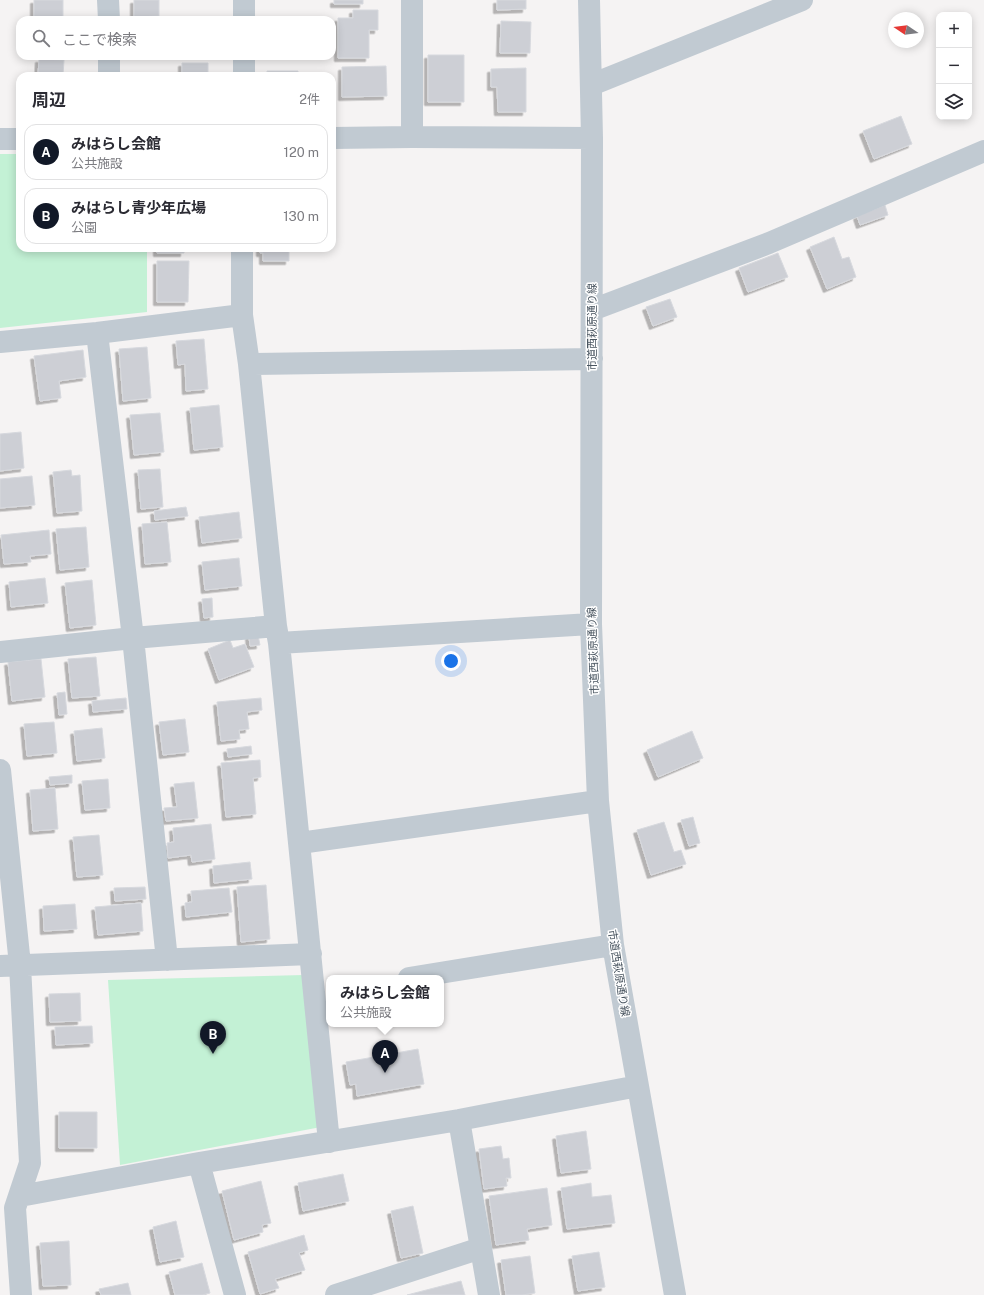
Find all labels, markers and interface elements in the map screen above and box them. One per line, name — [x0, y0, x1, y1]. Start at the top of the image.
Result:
north arrow — [888, 12, 924, 48]
map controls — [936, 12, 972, 120]
button: + — [936, 12, 972, 48]
search box — [16, 16, 336, 60]
icon: search — [30, 27, 52, 49]
text: ここで検索 — [62, 31, 137, 48]
button: − — [936, 48, 972, 84]
button: layers — [936, 84, 972, 120]
text: 周辺 — [32, 90, 66, 110]
text: 2件 — [299, 92, 320, 107]
text: みはらし会館 — [71, 135, 161, 152]
text: A — [41, 145, 51, 160]
text: 120 m — [284, 145, 319, 160]
text: 公共施設 — [71, 156, 123, 171]
text: みはらし青少年広場 — [71, 199, 206, 216]
text: B — [42, 209, 50, 224]
text: 130 m — [283, 209, 319, 224]
text: 公園 — [71, 220, 97, 235]
street label: 市道西萩原通り線 — [586, 283, 598, 371]
street label: 市道西萩原通り線 — [585, 607, 601, 695]
your location — [441, 651, 461, 671]
street label: 市道西萩原通り線 — [606, 929, 632, 1017]
popup — [326, 975, 444, 1027]
text: みはらし会館 — [340, 984, 430, 1001]
text: 公共施設 — [340, 1005, 392, 1020]
pin: B — [200, 1021, 226, 1054]
pin: A — [372, 1040, 398, 1073]

